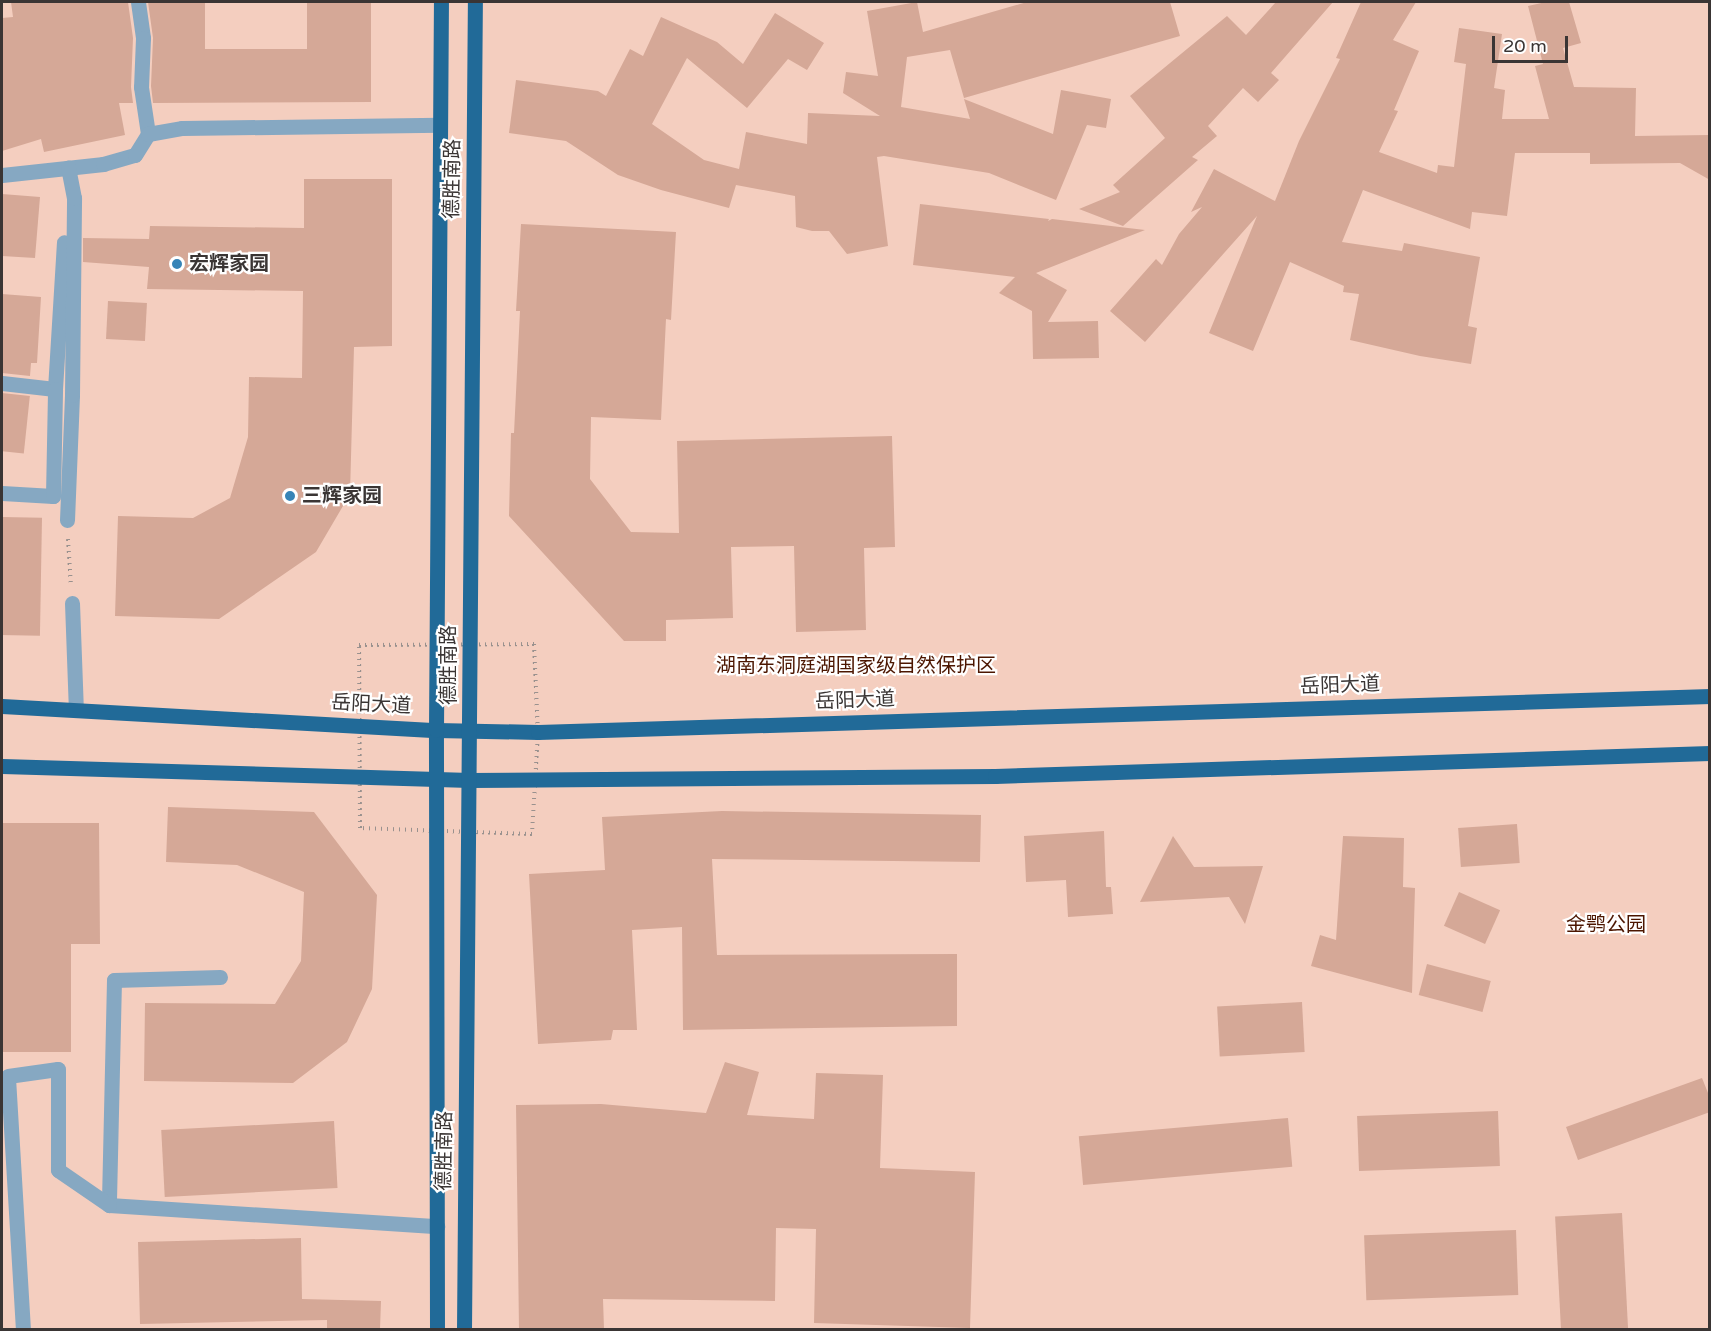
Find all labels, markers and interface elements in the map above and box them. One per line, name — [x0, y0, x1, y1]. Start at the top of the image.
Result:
scale bar — [1495, 24, 1572, 62]
text: 20 m — [1503, 35, 1547, 57]
street label: 德胜南路 — [440, 139, 466, 219]
place label: 宏辉家园 — [189, 252, 269, 276]
marker: 宏辉家园 — [170, 257, 184, 271]
place label: 三辉家园 — [302, 484, 382, 508]
marker: 三辉家园 — [283, 489, 297, 503]
street label: 德胜南路 — [437, 625, 461, 705]
park label: 湖南东洞庭湖国家级自然保护区 — [716, 654, 996, 678]
street label: 岳阳大道 — [1300, 673, 1380, 699]
street label: 岳阳大道 — [815, 688, 895, 714]
street label: 岳阳大道 — [330, 691, 412, 719]
park label: 金鹗公园 — [1566, 913, 1646, 937]
street label: 德胜南路 — [432, 1111, 458, 1191]

